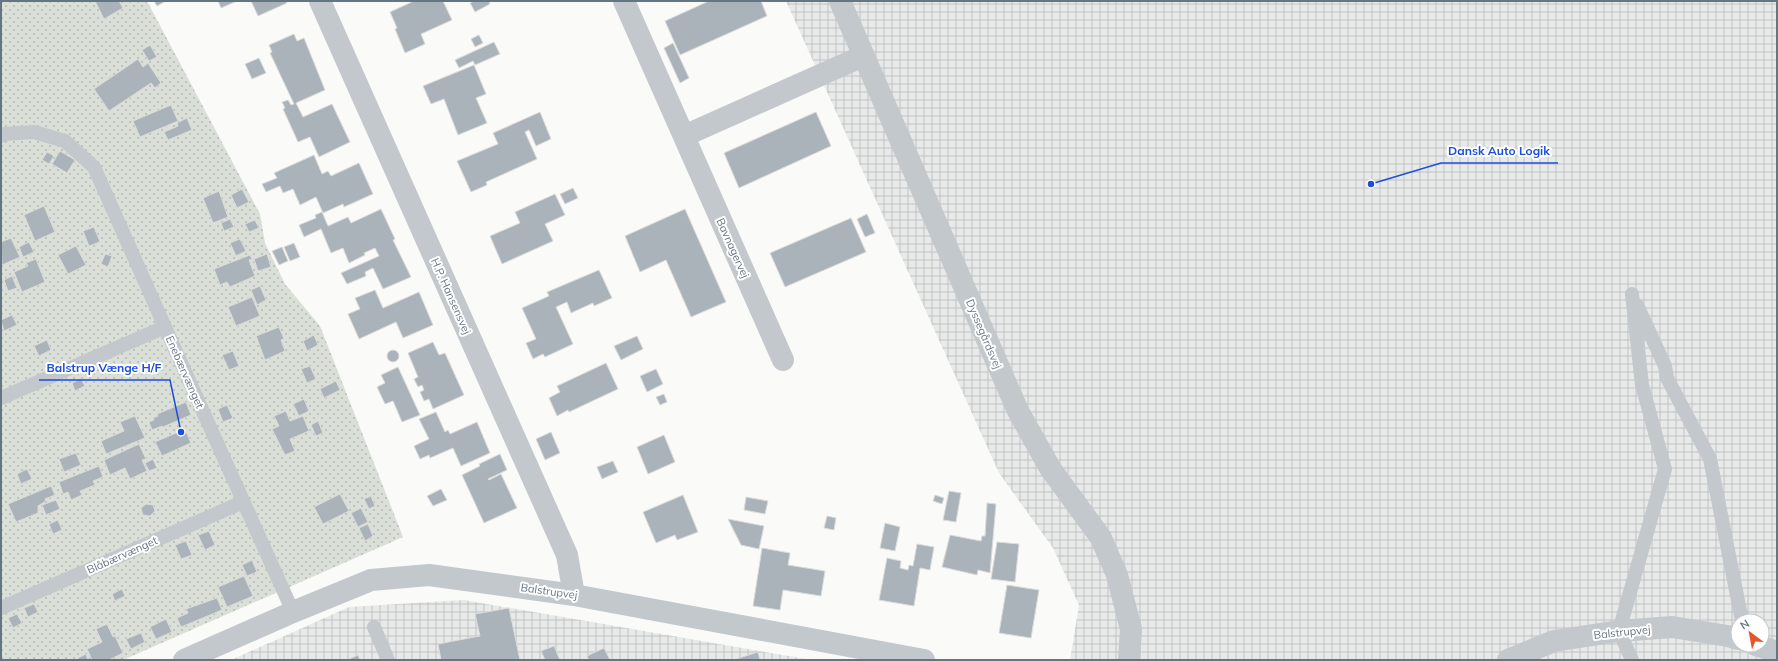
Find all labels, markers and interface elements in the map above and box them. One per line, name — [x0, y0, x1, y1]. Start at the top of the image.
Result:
callout: Dansk Auto Logik — [1441, 139, 1558, 163]
text: Dansk Auto Logik — [1448, 143, 1550, 158]
street label: Bavnagervej — [714, 216, 752, 280]
street label: H.P. Hansensvej — [428, 256, 474, 336]
street label: Dyssegårdsvej — [963, 297, 1005, 371]
street label: Enebærvænget — [163, 334, 207, 411]
callout: Balstrup Vænge H/F — [39, 356, 170, 380]
text: Balstrup Vænge H/F — [47, 360, 162, 375]
street label: Blåbærvænget — [85, 533, 160, 577]
street label: Balstrupvej — [520, 580, 578, 602]
north arrow — [1730, 613, 1770, 653]
text: N — [1737, 616, 1752, 633]
street label: Balstrupvej — [1593, 622, 1651, 642]

